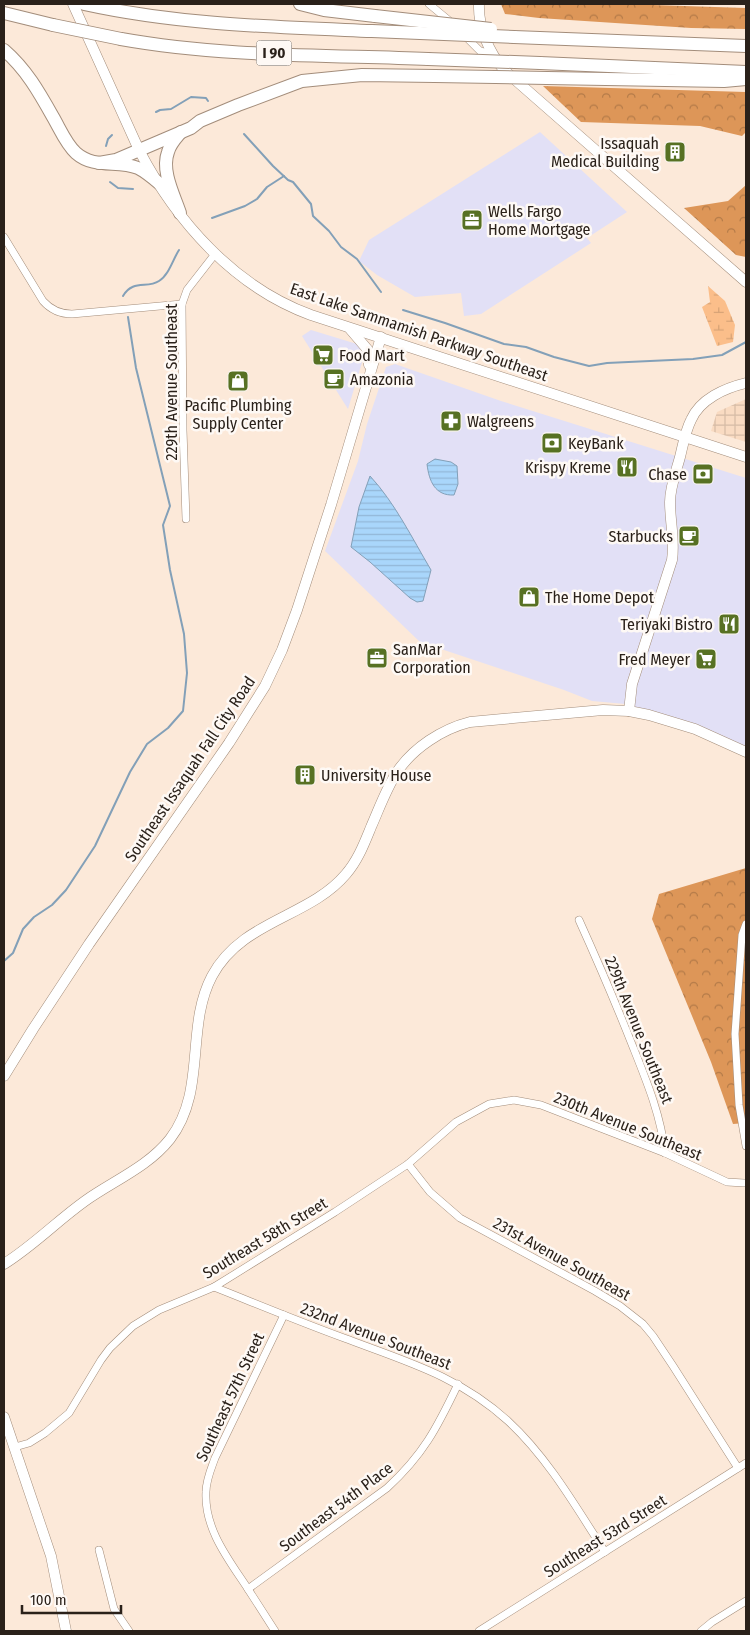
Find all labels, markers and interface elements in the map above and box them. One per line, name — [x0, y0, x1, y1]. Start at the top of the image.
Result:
road number: I 90 — [256, 40, 292, 66]
place label: Issaquah Medical Building — [551, 134, 659, 171]
building icon: Issaquah Medical Building — [663, 140, 687, 164]
place label: Wells Fargo Home Mortgage — [488, 202, 591, 239]
office icon: Wells Fargo Home Mortgage — [460, 208, 484, 232]
street label: East Lake Sammamish Parkway Southeast — [288, 279, 551, 385]
street label: 229th Avenue Southeast — [162, 303, 181, 460]
supermarket icon: Food Mart — [311, 343, 335, 367]
place label: Food Mart — [339, 346, 405, 365]
cafe icon: Amazonia — [322, 367, 346, 391]
shop icon: Pacific Plumbing Supply Center — [226, 369, 250, 393]
place label: Amazonia — [350, 370, 414, 389]
place label: Pacific Plumbing Supply Center — [185, 396, 292, 433]
pharmacy icon: Walgreens — [439, 409, 463, 433]
place label: Walgreens — [467, 412, 534, 431]
bank icon: KeyBank — [540, 431, 564, 455]
place label: KeyBank — [568, 434, 624, 453]
restaurant icon: Krispy Kreme — [615, 455, 639, 479]
place label: Krispy Kreme — [525, 458, 611, 477]
bank icon: Chase — [691, 462, 715, 486]
place label: Chase — [648, 465, 687, 484]
cafe icon: Starbucks — [677, 524, 701, 548]
place label: Starbucks — [609, 527, 673, 546]
shop icon: The Home Depot — [517, 585, 541, 609]
place label: The Home Depot — [545, 588, 655, 607]
restaurant icon: Teriyaki Bistro — [717, 612, 741, 636]
place label: Teriyaki Bistro — [621, 615, 713, 634]
place label: SanMar Corporation — [393, 640, 471, 677]
office icon: SanMar Corporation — [365, 646, 389, 670]
supermarket icon: Fred Meyer — [694, 647, 718, 671]
place label: Fred Meyer — [618, 650, 690, 669]
street label: Southeast Issaquah Fall City Road — [121, 673, 259, 865]
building icon: University House — [293, 763, 317, 787]
place label: University House — [321, 766, 431, 785]
street label: 229th Avenue Southeast — [601, 954, 677, 1107]
street label: 230th Avenue Southeast — [551, 1088, 705, 1165]
street label: Southeast 58th Street — [199, 1193, 331, 1283]
street label: 231st Avenue Southeast — [490, 1213, 634, 1305]
street label: 232nd Avenue Southeast — [298, 1299, 455, 1374]
street label: Southeast 57th Street — [192, 1329, 269, 1464]
street label: Southeast 54th Place — [276, 1458, 396, 1556]
street label: Southeast 53rd Street — [540, 1490, 670, 1581]
scale bar — [22, 1582, 121, 1614]
text: 100 m — [30, 1591, 67, 1609]

